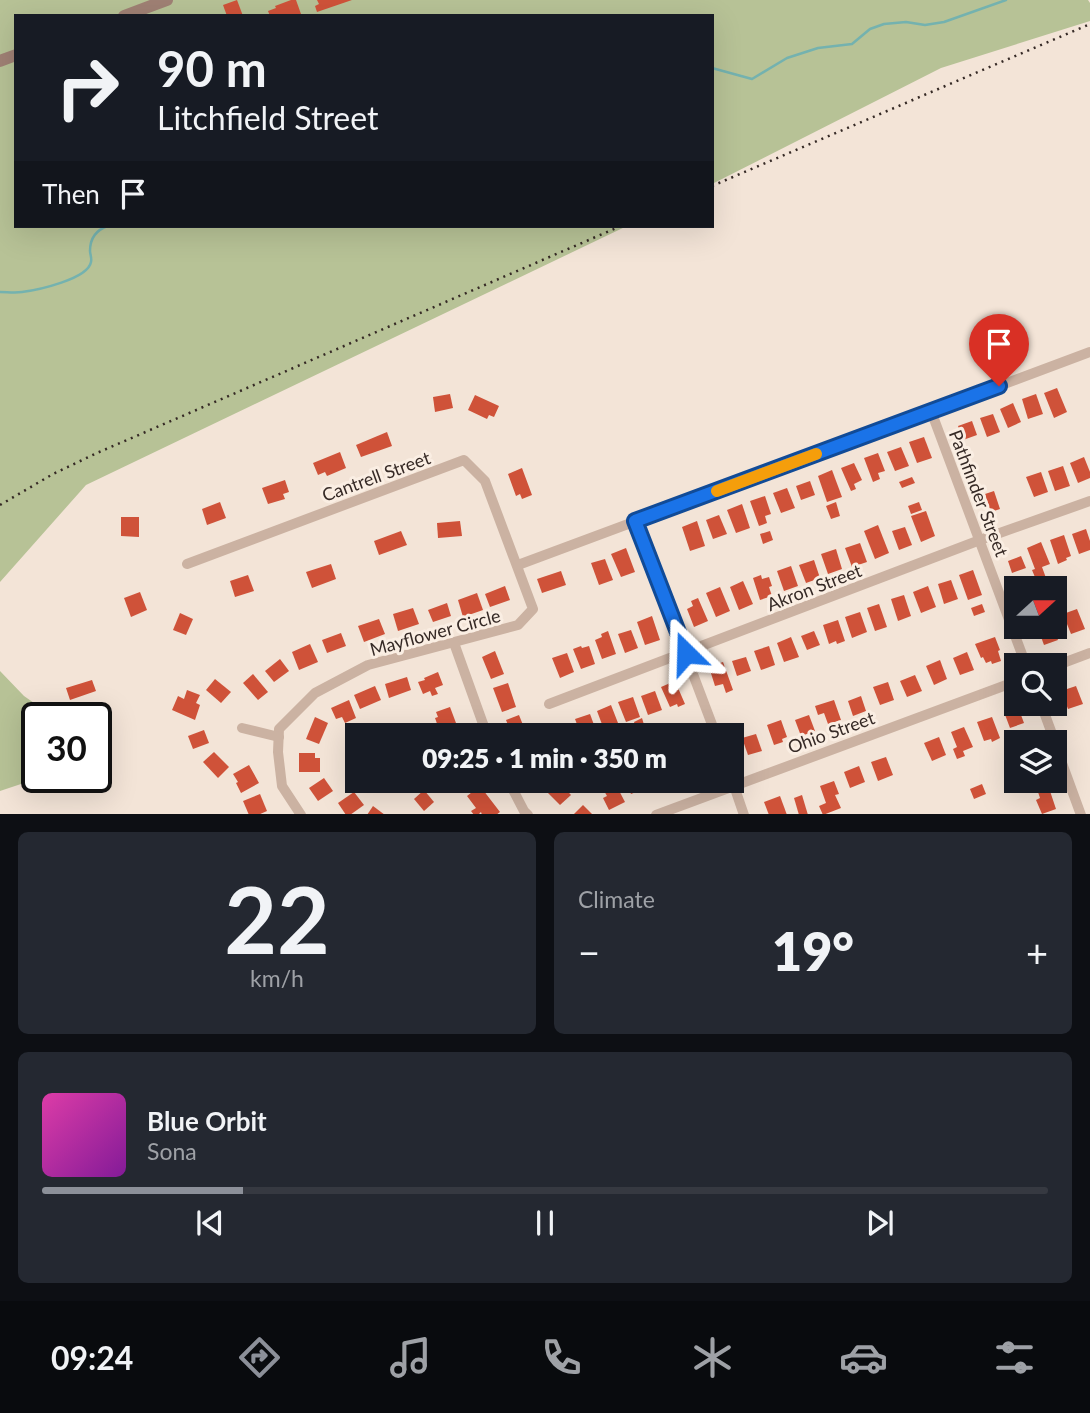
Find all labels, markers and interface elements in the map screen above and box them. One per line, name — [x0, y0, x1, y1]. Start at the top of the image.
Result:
text: 90 m — [157, 39, 267, 97]
icon: right — [42, 42, 133, 133]
text: Litchfield Street — [157, 98, 379, 137]
icon: arrive — [114, 175, 152, 213]
text: Then — [42, 178, 100, 210]
pin — [969, 314, 1029, 386]
icon: arrive — [980, 325, 1018, 363]
street label: Pathfinder Street — [945, 427, 1013, 560]
street label: Cantrell Street — [319, 446, 434, 506]
street label: Akron Street — [764, 559, 865, 615]
north arrow — [1004, 576, 1068, 639]
map controls — [1004, 576, 1067, 793]
street label: Mayflower Circle — [367, 604, 503, 660]
position arrow — [649, 616, 723, 690]
button: search — [1004, 653, 1067, 716]
speed limit sign: 30 — [21, 702, 112, 793]
street label: Ohio Street — [785, 706, 878, 758]
button: layers — [1004, 730, 1067, 793]
text: 09:25 · 1 min · 350 m — [422, 742, 667, 774]
text: 22 — [224, 864, 330, 973]
text: Climate — [578, 885, 655, 913]
text: 19° — [772, 920, 854, 982]
text: − — [578, 929, 600, 975]
text: + — [1026, 929, 1048, 975]
text: km/h — [250, 964, 304, 992]
text: Blue Orbit — [147, 1105, 267, 1137]
text: Sona — [147, 1137, 197, 1165]
icon: previous — [191, 1204, 229, 1242]
icon: pause — [526, 1204, 564, 1242]
icon: next — [861, 1204, 899, 1242]
icon: directions — [235, 1333, 284, 1382]
icon: music — [386, 1333, 435, 1382]
icon: phone — [537, 1333, 586, 1382]
icon: climate — [688, 1333, 737, 1382]
icon: car — [839, 1333, 888, 1382]
icon: filters — [990, 1333, 1039, 1382]
text: 09:24 — [51, 1338, 133, 1377]

